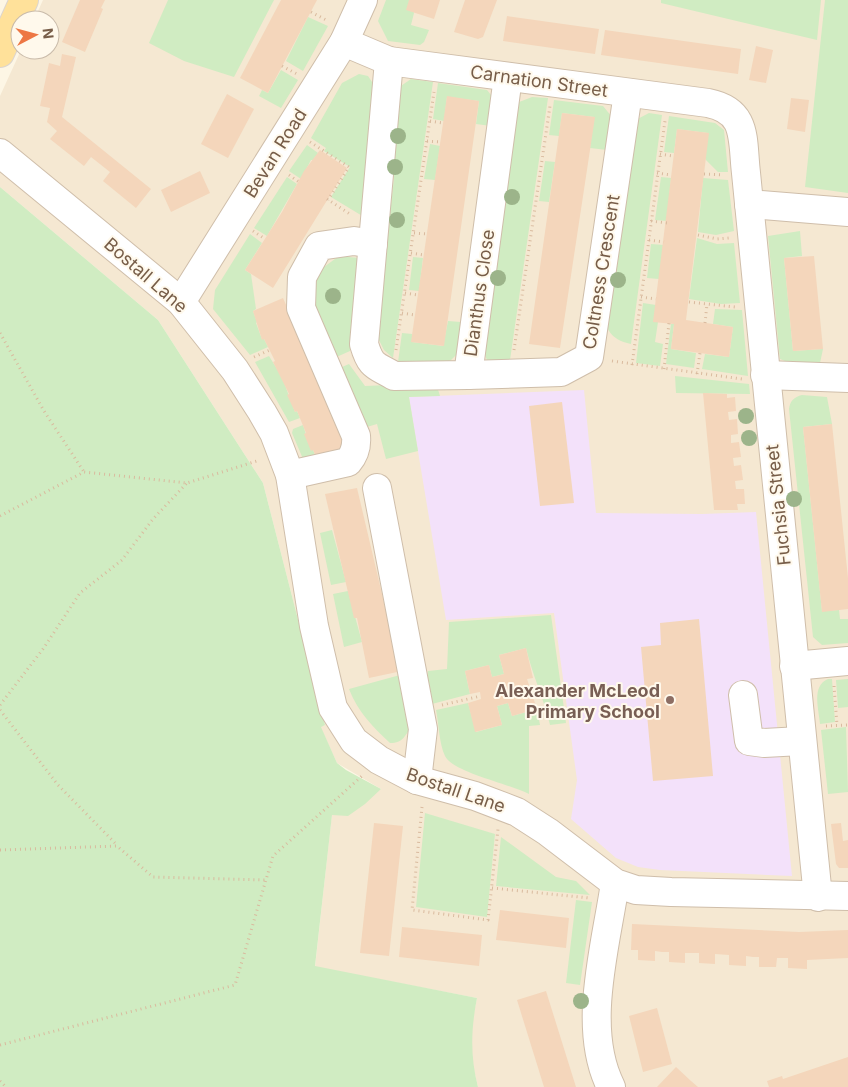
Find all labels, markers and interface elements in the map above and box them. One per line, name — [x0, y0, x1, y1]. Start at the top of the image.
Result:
north arrow — [10, 10, 60, 60]
text: N — [39, 27, 57, 40]
street label: Carnation Street — [469, 61, 609, 101]
street label: Bevan Road — [239, 105, 311, 201]
street label: Coltness Crescent — [578, 193, 624, 351]
street label: Dianthus Close — [460, 228, 498, 358]
street label: Bostall Lane — [100, 233, 192, 317]
street label: Fuchsia Street — [761, 443, 795, 566]
place label: Alexander McLeod Primary School — [495, 680, 660, 722]
marker: Alexander McLeod Primary School — [664, 694, 676, 706]
street label: Bostall Lane — [404, 763, 508, 817]

